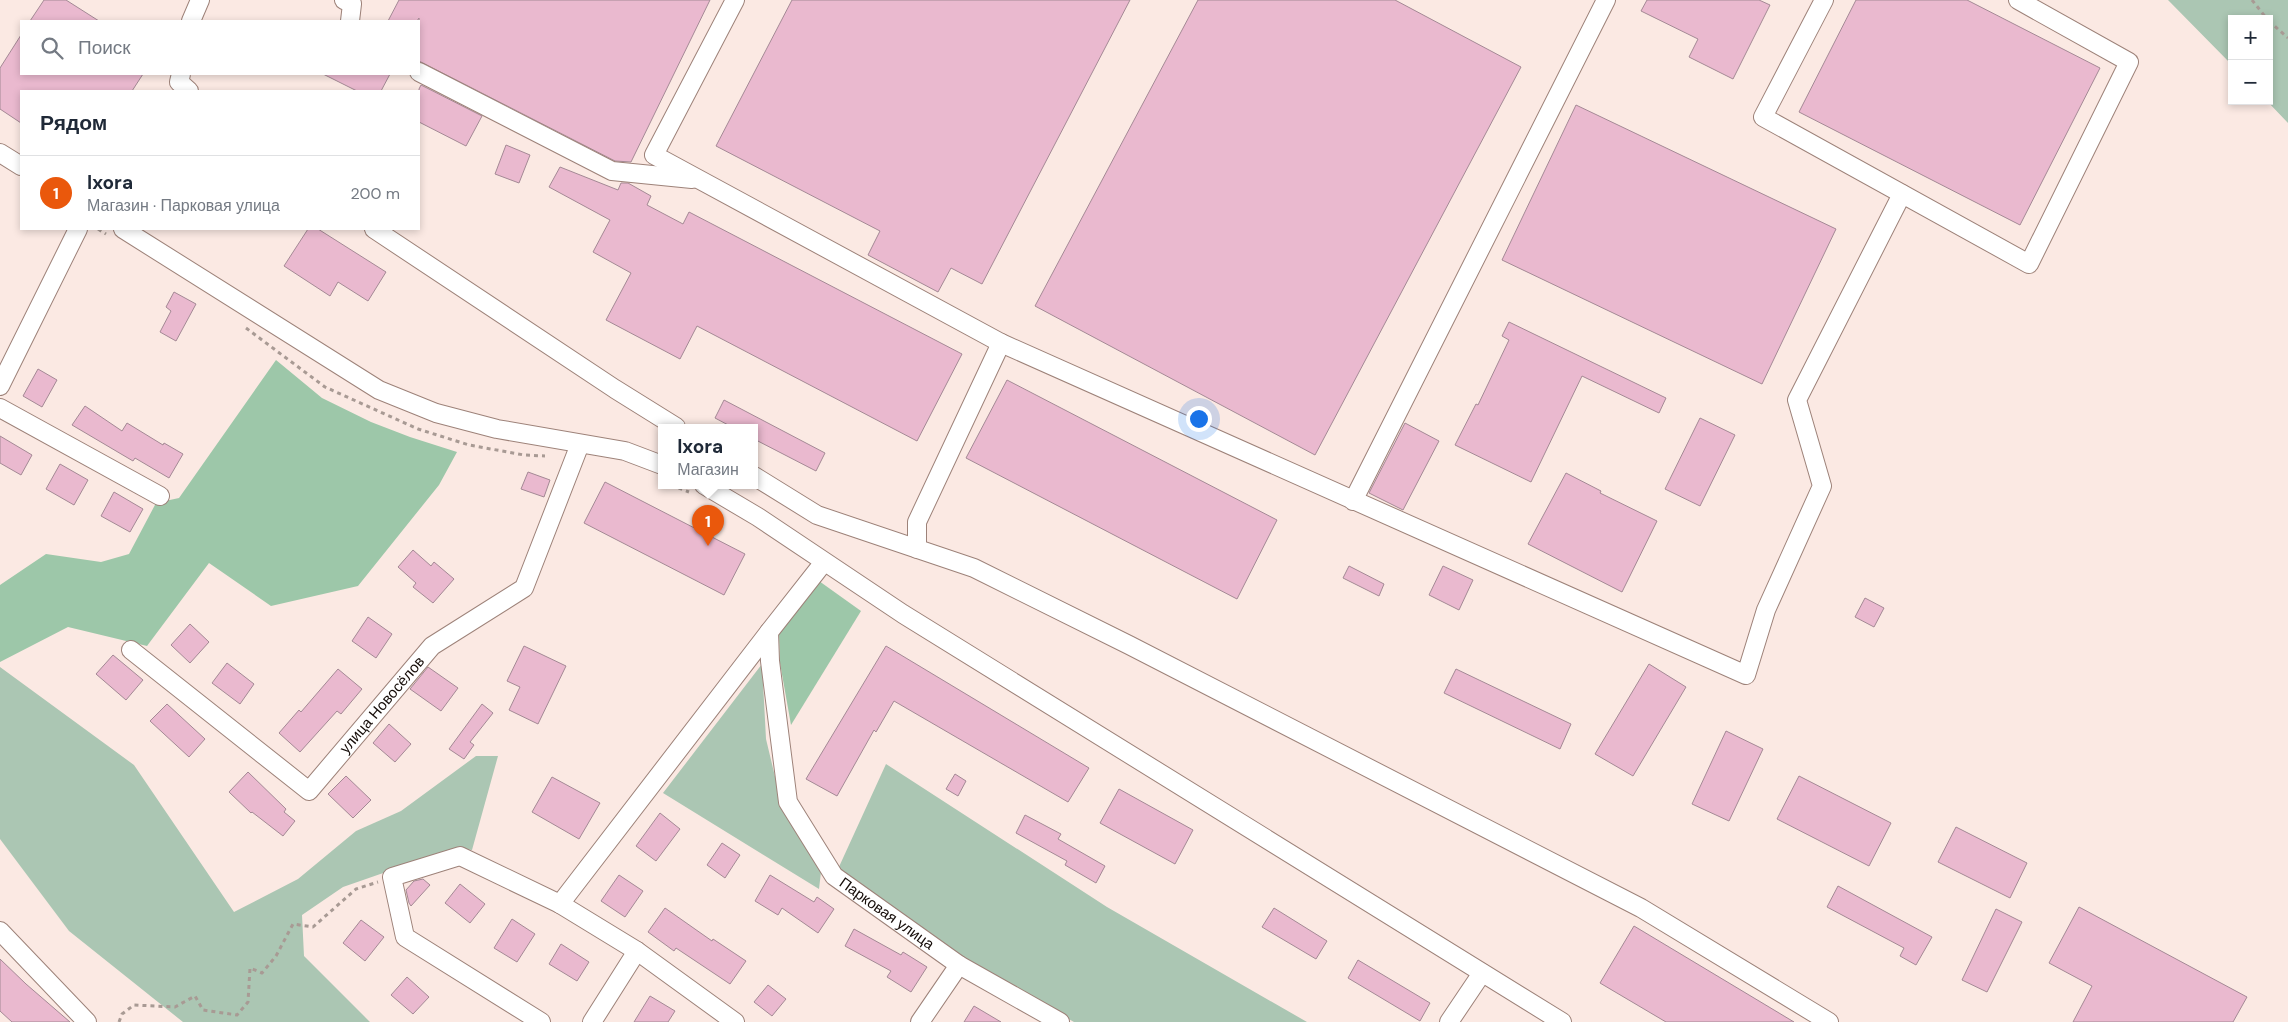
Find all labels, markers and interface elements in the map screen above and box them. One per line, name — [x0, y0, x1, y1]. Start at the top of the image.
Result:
map controls — [2228, 15, 2273, 105]
button: + — [2228, 15, 2273, 60]
search box — [20, 20, 420, 75]
icon: search — [38, 34, 66, 62]
text: Поиск — [78, 35, 131, 60]
button: − — [2228, 60, 2273, 105]
text: Рядом — [40, 109, 107, 137]
text: Ixora — [87, 170, 133, 195]
text: 1 — [53, 183, 59, 204]
text: 200 m — [351, 183, 400, 204]
text: Магазин · Парковая улица — [87, 195, 280, 216]
your location — [1186, 406, 1212, 432]
popup — [658, 424, 758, 489]
text: Ixora — [677, 434, 723, 459]
text: Магазин — [677, 459, 739, 480]
pin: 1 — [692, 505, 724, 546]
street label: улица Новосёлов — [335, 652, 429, 758]
street label: Парковая улица — [835, 873, 939, 955]

